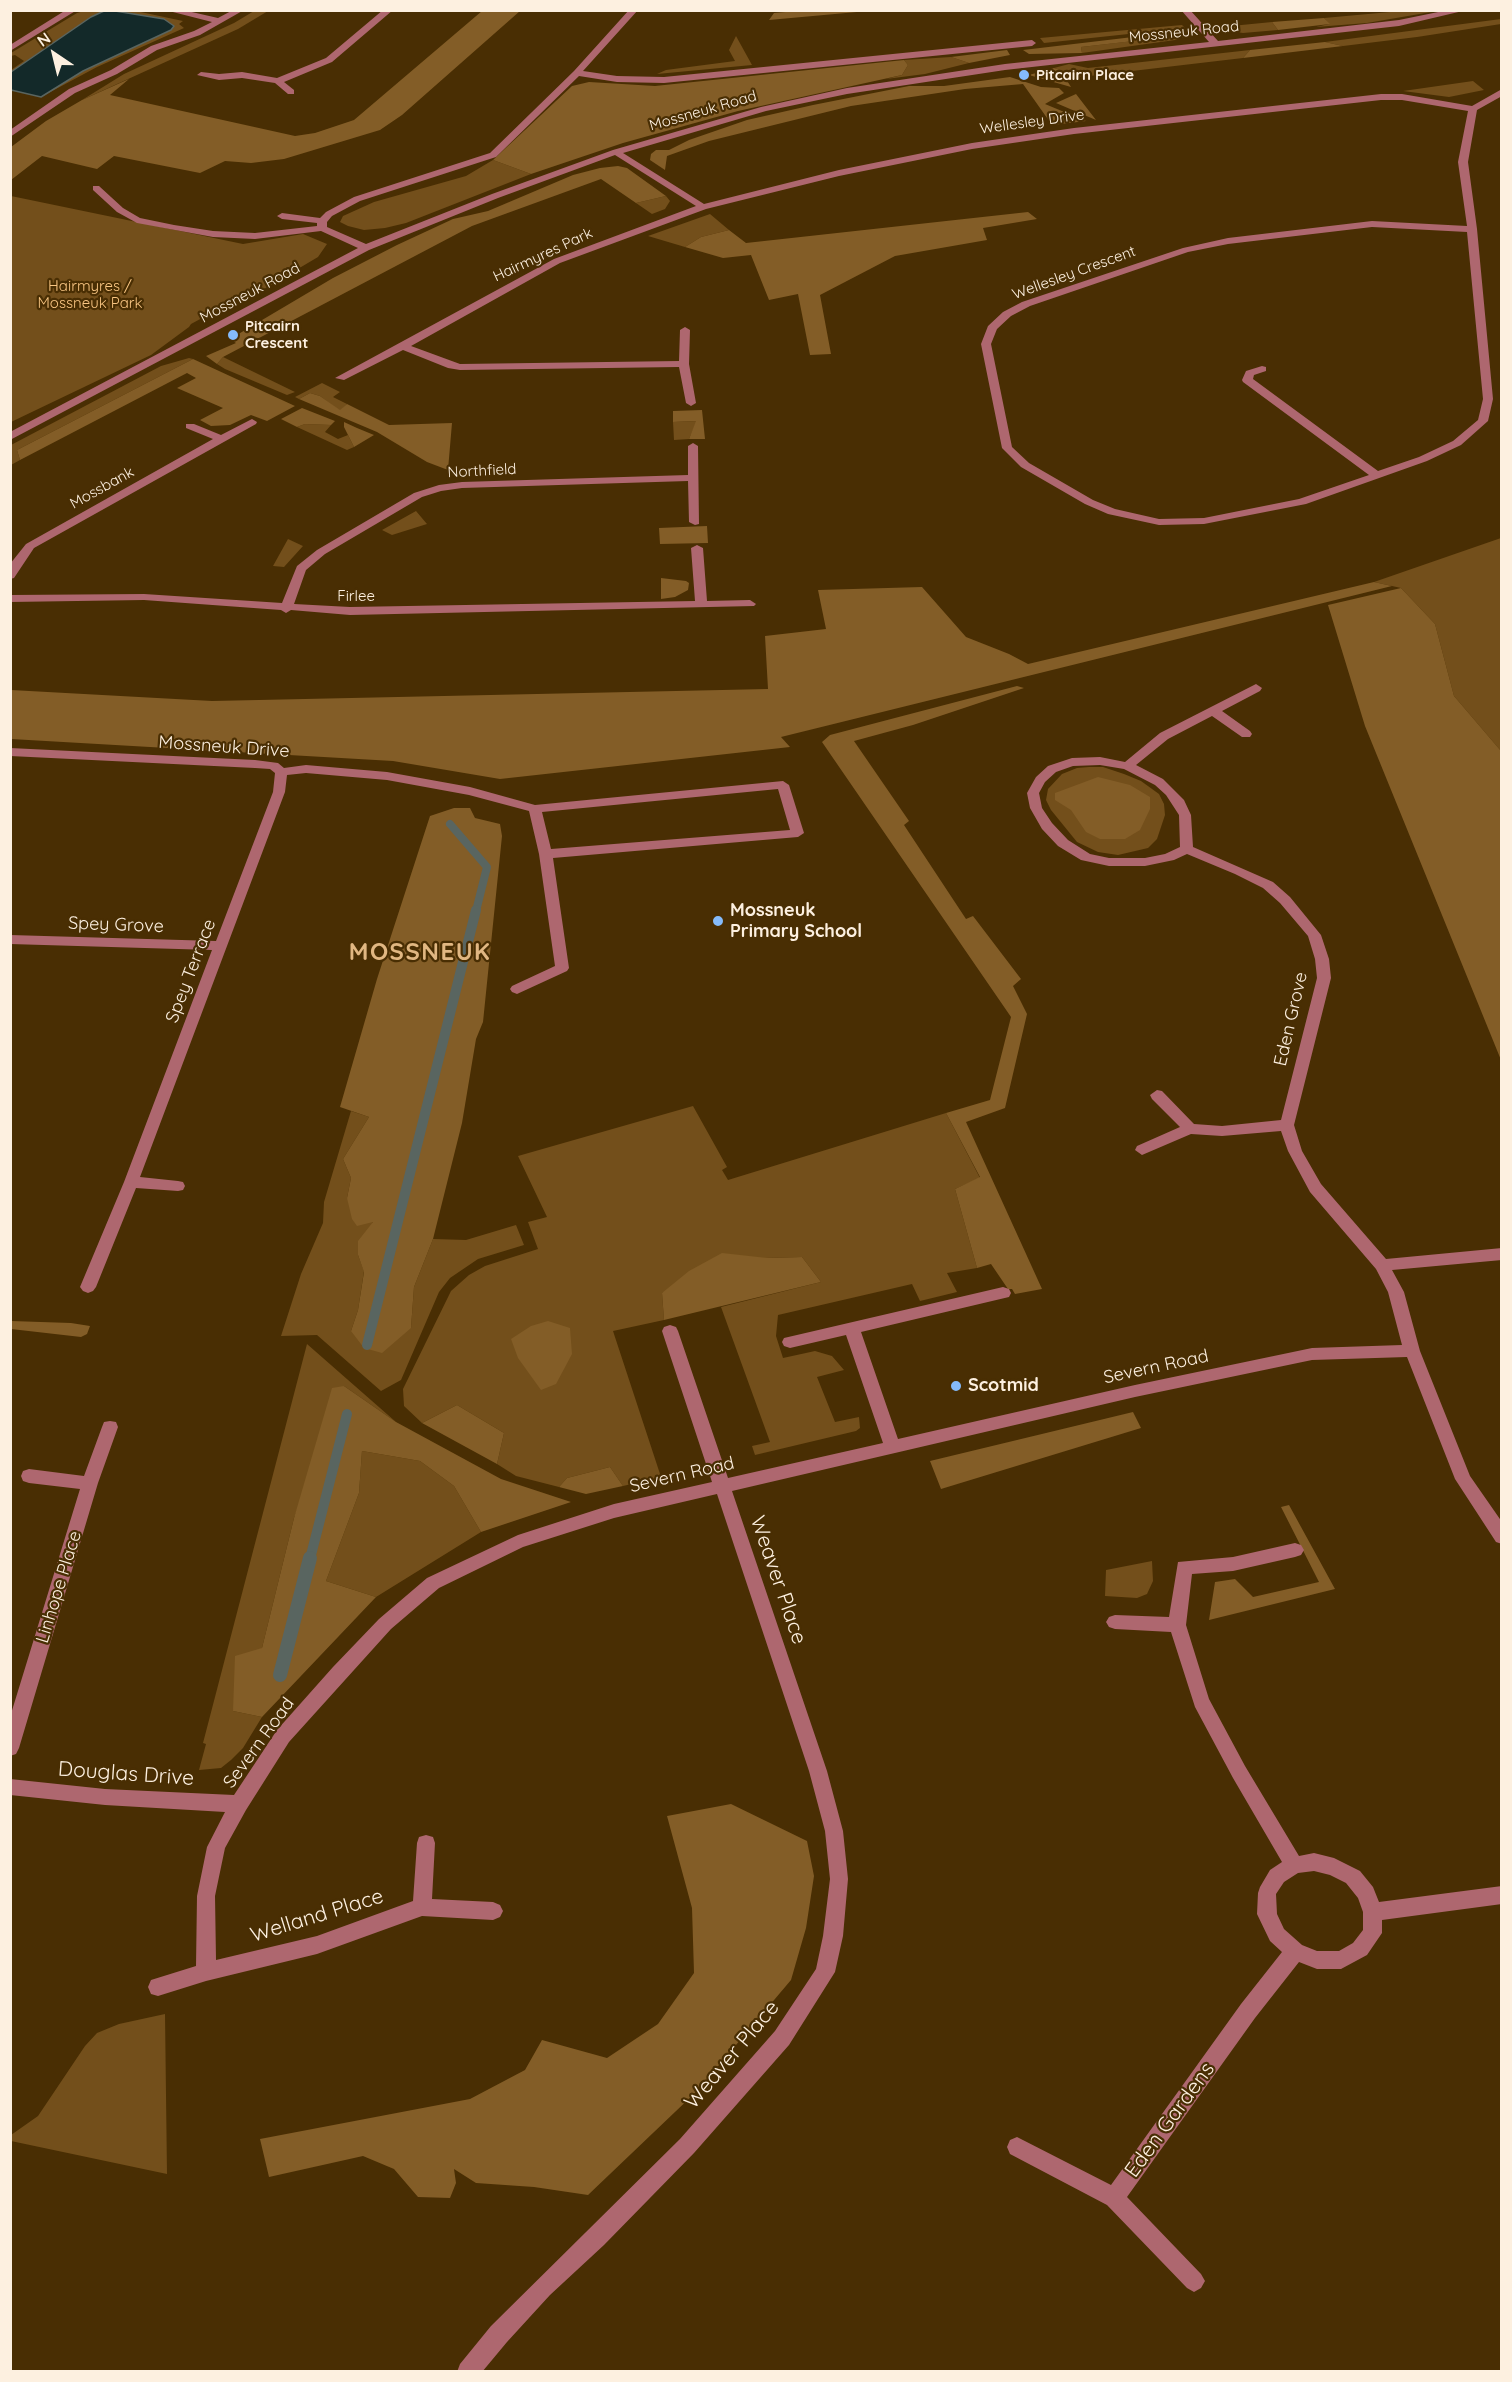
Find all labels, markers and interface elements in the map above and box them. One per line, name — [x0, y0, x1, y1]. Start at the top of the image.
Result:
street label: Mossneuk Road — [1128, 17, 1240, 47]
north arrow — [24, 24, 84, 84]
text: N — [33, 28, 54, 51]
place label: Pitcairn Place — [1036, 66, 1134, 84]
marker: Pitcairn Place — [1017, 68, 1031, 82]
street label: Mossneuk Road — [647, 87, 759, 135]
street label: Wellesley Drive — [979, 106, 1085, 138]
street label: Hairmyres Park — [490, 224, 596, 286]
street label: Wellesley Crescent — [1010, 242, 1138, 304]
street label: Mossneuk Road — [197, 259, 303, 327]
park label: Hairmyres / Mossneuk Park — [37, 277, 143, 312]
place label: Pitcairn Crescent — [245, 317, 308, 352]
marker: Pitcairn Crescent — [226, 328, 240, 342]
street label: Northfield — [447, 460, 517, 482]
street label: Mossbank — [67, 463, 137, 513]
street label: Firlee — [337, 587, 375, 605]
street label: Mossneuk Drive — [158, 732, 290, 762]
place label: Mossneuk Primary School — [730, 900, 862, 942]
street label: Spey Grove — [68, 913, 164, 937]
marker: Mossneuk Primary School — [711, 914, 725, 928]
street label: Spey Terrace — [161, 916, 221, 1026]
district label: MOSSNEUK — [349, 939, 491, 967]
street label: Eden Grove — [1270, 970, 1312, 1068]
street label: Severn Road — [1102, 1345, 1210, 1389]
place label: Scotmid — [968, 1375, 1039, 1397]
marker: Scotmid — [949, 1379, 963, 1393]
street label: Severn Road — [628, 1452, 736, 1498]
street label: Weaver Place — [744, 1513, 812, 1647]
street label: Linhope Place — [32, 1528, 86, 1646]
street label: Severn Road — [219, 1693, 299, 1793]
street label: Douglas Drive — [57, 1757, 195, 1791]
street label: Welland Place — [248, 1884, 386, 1948]
street label: Weaver Place — [679, 1996, 785, 2114]
street label: Eden Gardens — [1120, 2058, 1220, 2182]

